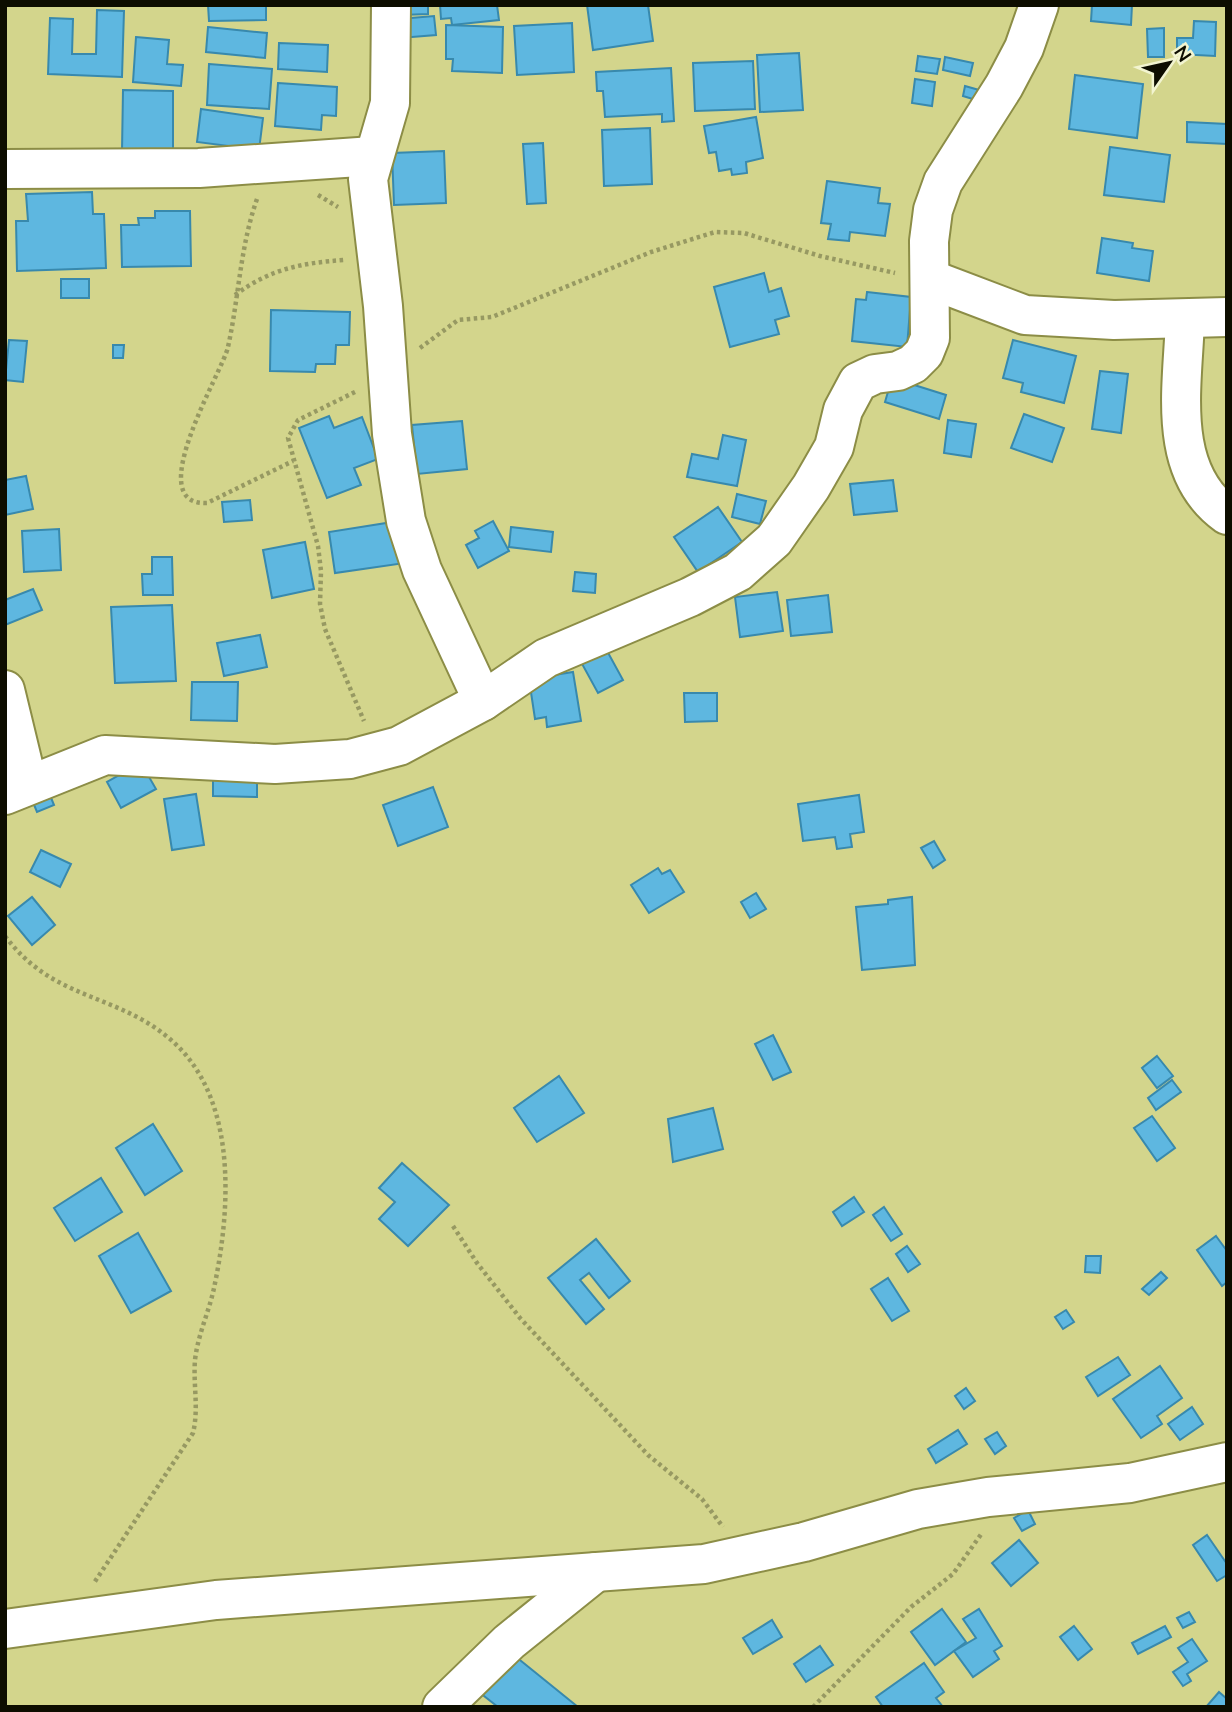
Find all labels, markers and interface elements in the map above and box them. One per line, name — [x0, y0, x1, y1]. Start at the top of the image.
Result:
north arrow — [1134, 28, 1204, 98]
text: N — [1169, 41, 1197, 66]

